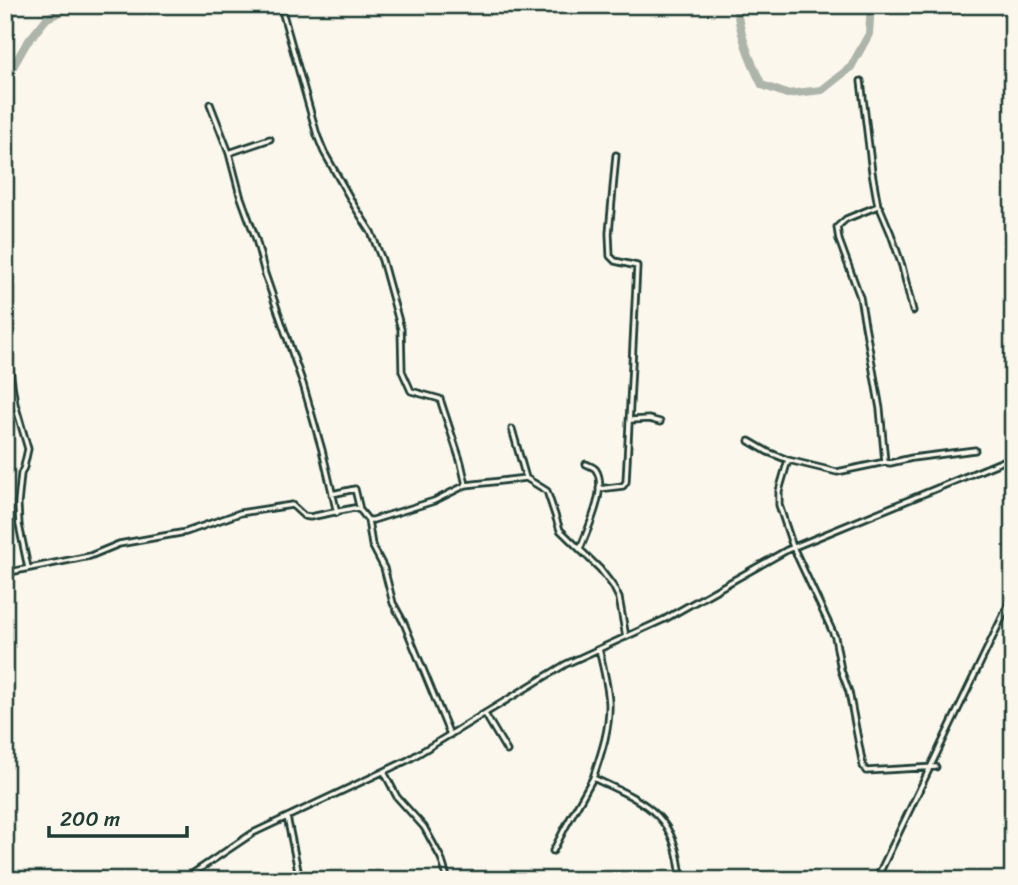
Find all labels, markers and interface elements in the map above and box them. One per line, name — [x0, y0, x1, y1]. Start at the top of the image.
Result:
scale bar — [49, 794, 187, 838]
text: 200 m — [60, 800, 120, 838]

